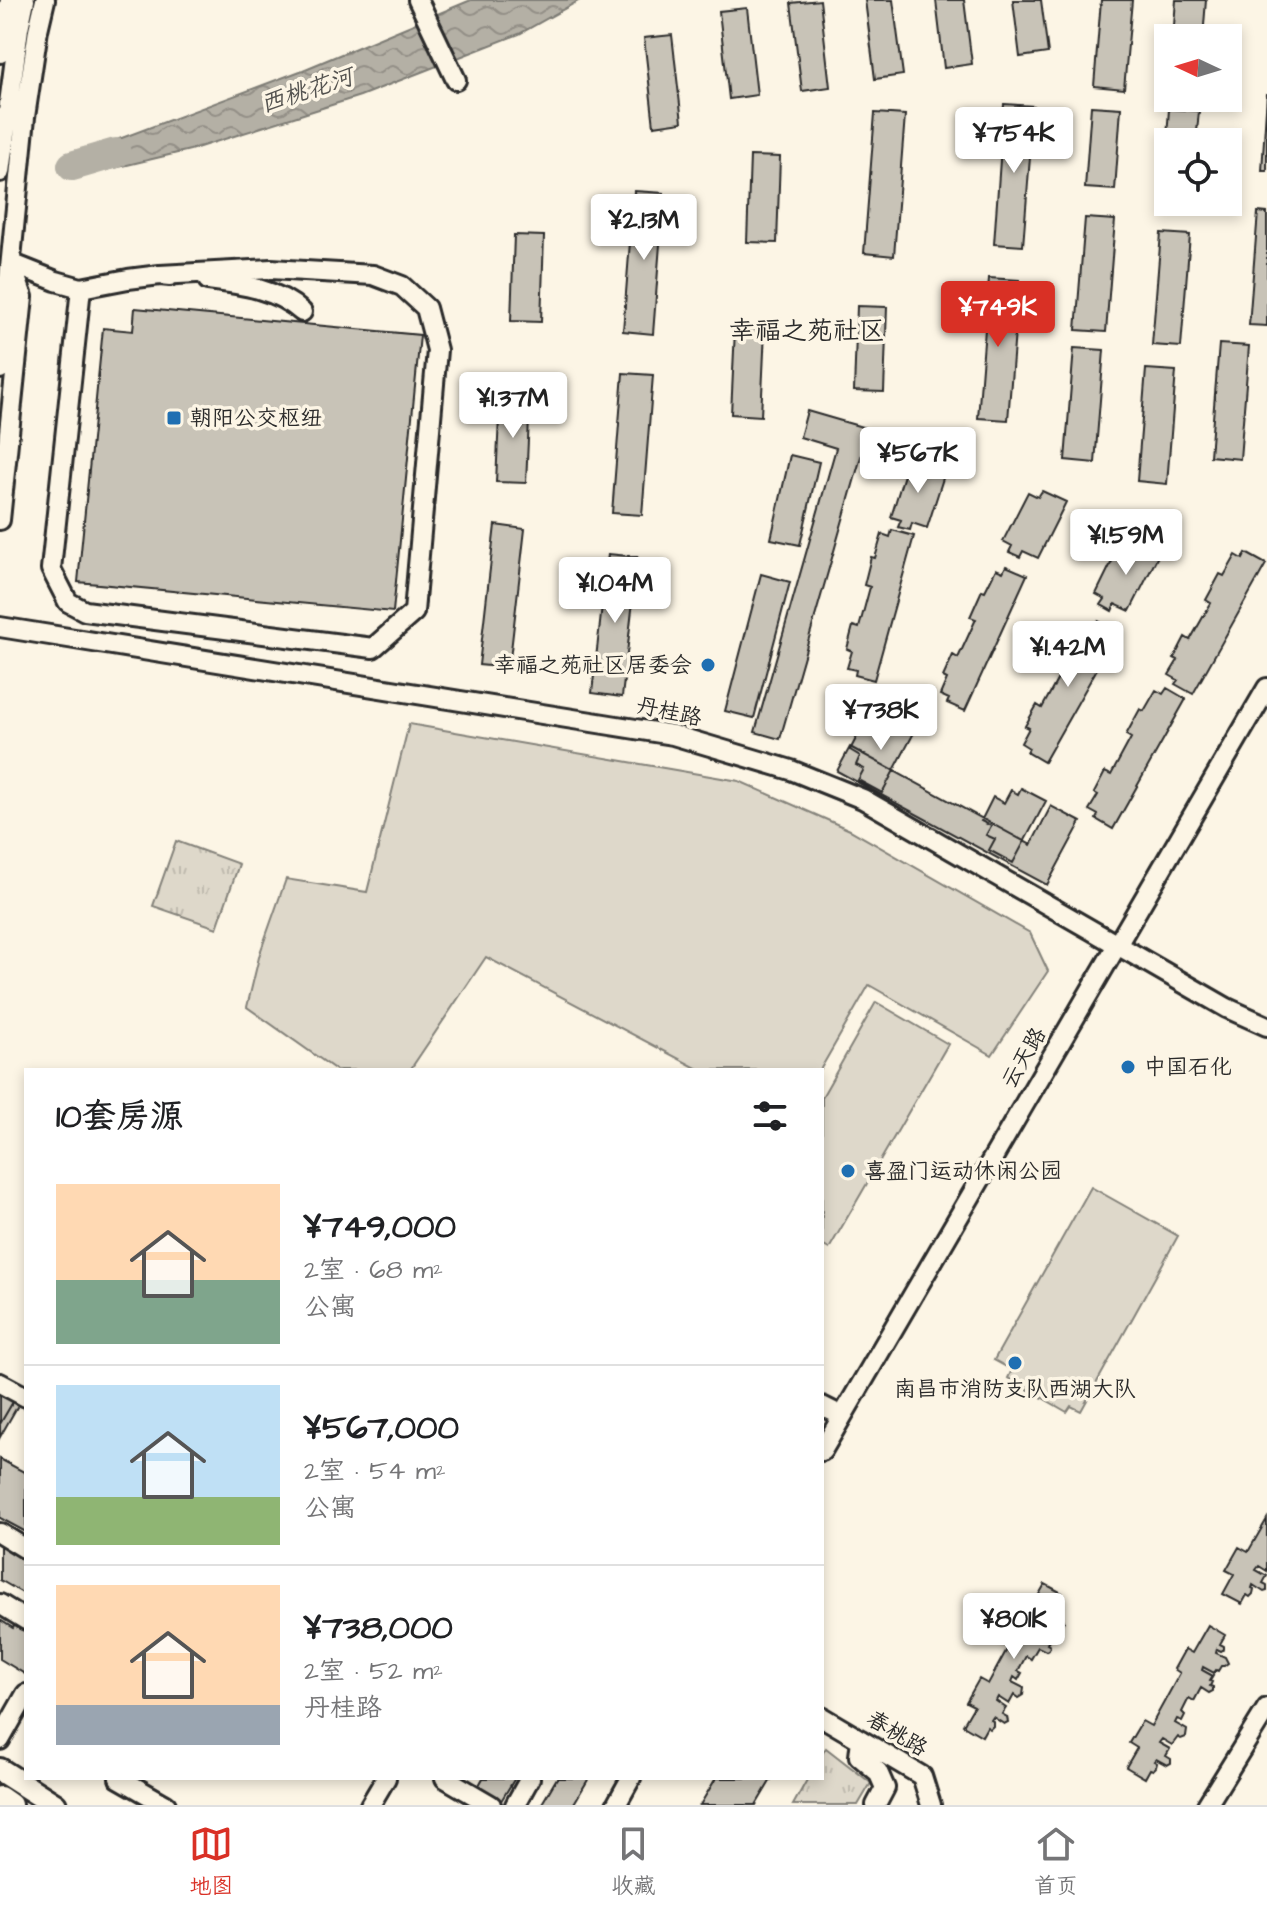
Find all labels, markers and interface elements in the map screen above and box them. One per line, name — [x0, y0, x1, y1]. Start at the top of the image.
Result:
north arrow — [1154, 24, 1242, 112]
map controls — [1154, 24, 1242, 216]
water label: 西桃花河 — [256, 59, 362, 122]
pin: ¥754K — [958, 107, 1070, 175]
text: ¥754K — [973, 115, 1055, 151]
button: locate — [1154, 128, 1242, 216]
pin: ¥2.13M — [579, 194, 709, 262]
text: ¥2.13M — [609, 202, 679, 238]
pin: ¥749K — [942, 281, 1054, 349]
text: ¥749K — [959, 289, 1037, 325]
district label: 幸福之苑社区 — [729, 313, 885, 349]
pin: ¥1.37M — [448, 372, 578, 440]
text: ¥1.37M — [477, 380, 549, 416]
place label: 朝阳公交枢纽 — [190, 403, 322, 434]
marker: 朝阳公交枢纽 — [165, 409, 183, 427]
pin: ¥567K — [862, 427, 974, 495]
text: ¥567K — [878, 435, 958, 471]
pin: ¥1.59M — [1061, 509, 1191, 577]
text: ¥1.59M — [1088, 517, 1164, 553]
pin: ¥1.04M — [550, 557, 680, 625]
text: ¥1.04M — [577, 565, 653, 601]
pin: ¥1.42M — [1003, 621, 1133, 689]
text: ¥1.42M — [1031, 629, 1105, 665]
place label: 幸福之苑社区居委会 — [494, 650, 692, 681]
marker: 幸福之苑社区居委会 — [699, 656, 717, 674]
pin: ¥738K — [825, 684, 937, 752]
street label: 丹桂路 — [633, 690, 705, 734]
text: ¥738K — [843, 692, 919, 728]
street label: 云天路 — [994, 1022, 1054, 1094]
place label: 中国石化 — [1144, 1052, 1232, 1083]
marker: 中国石化 — [1119, 1058, 1137, 1076]
text: 10套房源 — [56, 1093, 184, 1141]
icon: filters — [748, 1094, 792, 1138]
place label: 喜盈门运动休闲公园 — [864, 1156, 1062, 1187]
marker: 喜盈门运动休闲公园 — [839, 1162, 857, 1180]
text: ¥749,000 — [304, 1203, 456, 1251]
icon: home — [120, 1216, 216, 1312]
text: 2室 · 68 m² — [304, 1252, 443, 1288]
text: 公寓 — [304, 1289, 356, 1325]
marker: 南昌市消防支队西湖大队 — [1006, 1354, 1024, 1372]
place label: 南昌市消防支队西湖大队 — [894, 1374, 1136, 1405]
text: ¥567,000 — [304, 1404, 459, 1452]
icon: home — [120, 1417, 216, 1513]
text: 2室 · 54 m² — [304, 1453, 446, 1489]
text: 公寓 — [304, 1490, 356, 1526]
pin: ¥801K — [958, 1593, 1070, 1661]
text: ¥801K — [981, 1601, 1047, 1637]
text: ¥738,000 — [304, 1604, 453, 1652]
icon: home — [120, 1617, 216, 1713]
text: 2室 · 52 m² — [304, 1653, 443, 1689]
text: 丹桂路 — [304, 1690, 382, 1726]
street label: 春桃路 — [861, 1704, 933, 1764]
tab: 地图 — [189, 1822, 233, 1902]
tab: 收藏 — [611, 1822, 656, 1902]
tab: 首页 — [1034, 1822, 1078, 1902]

